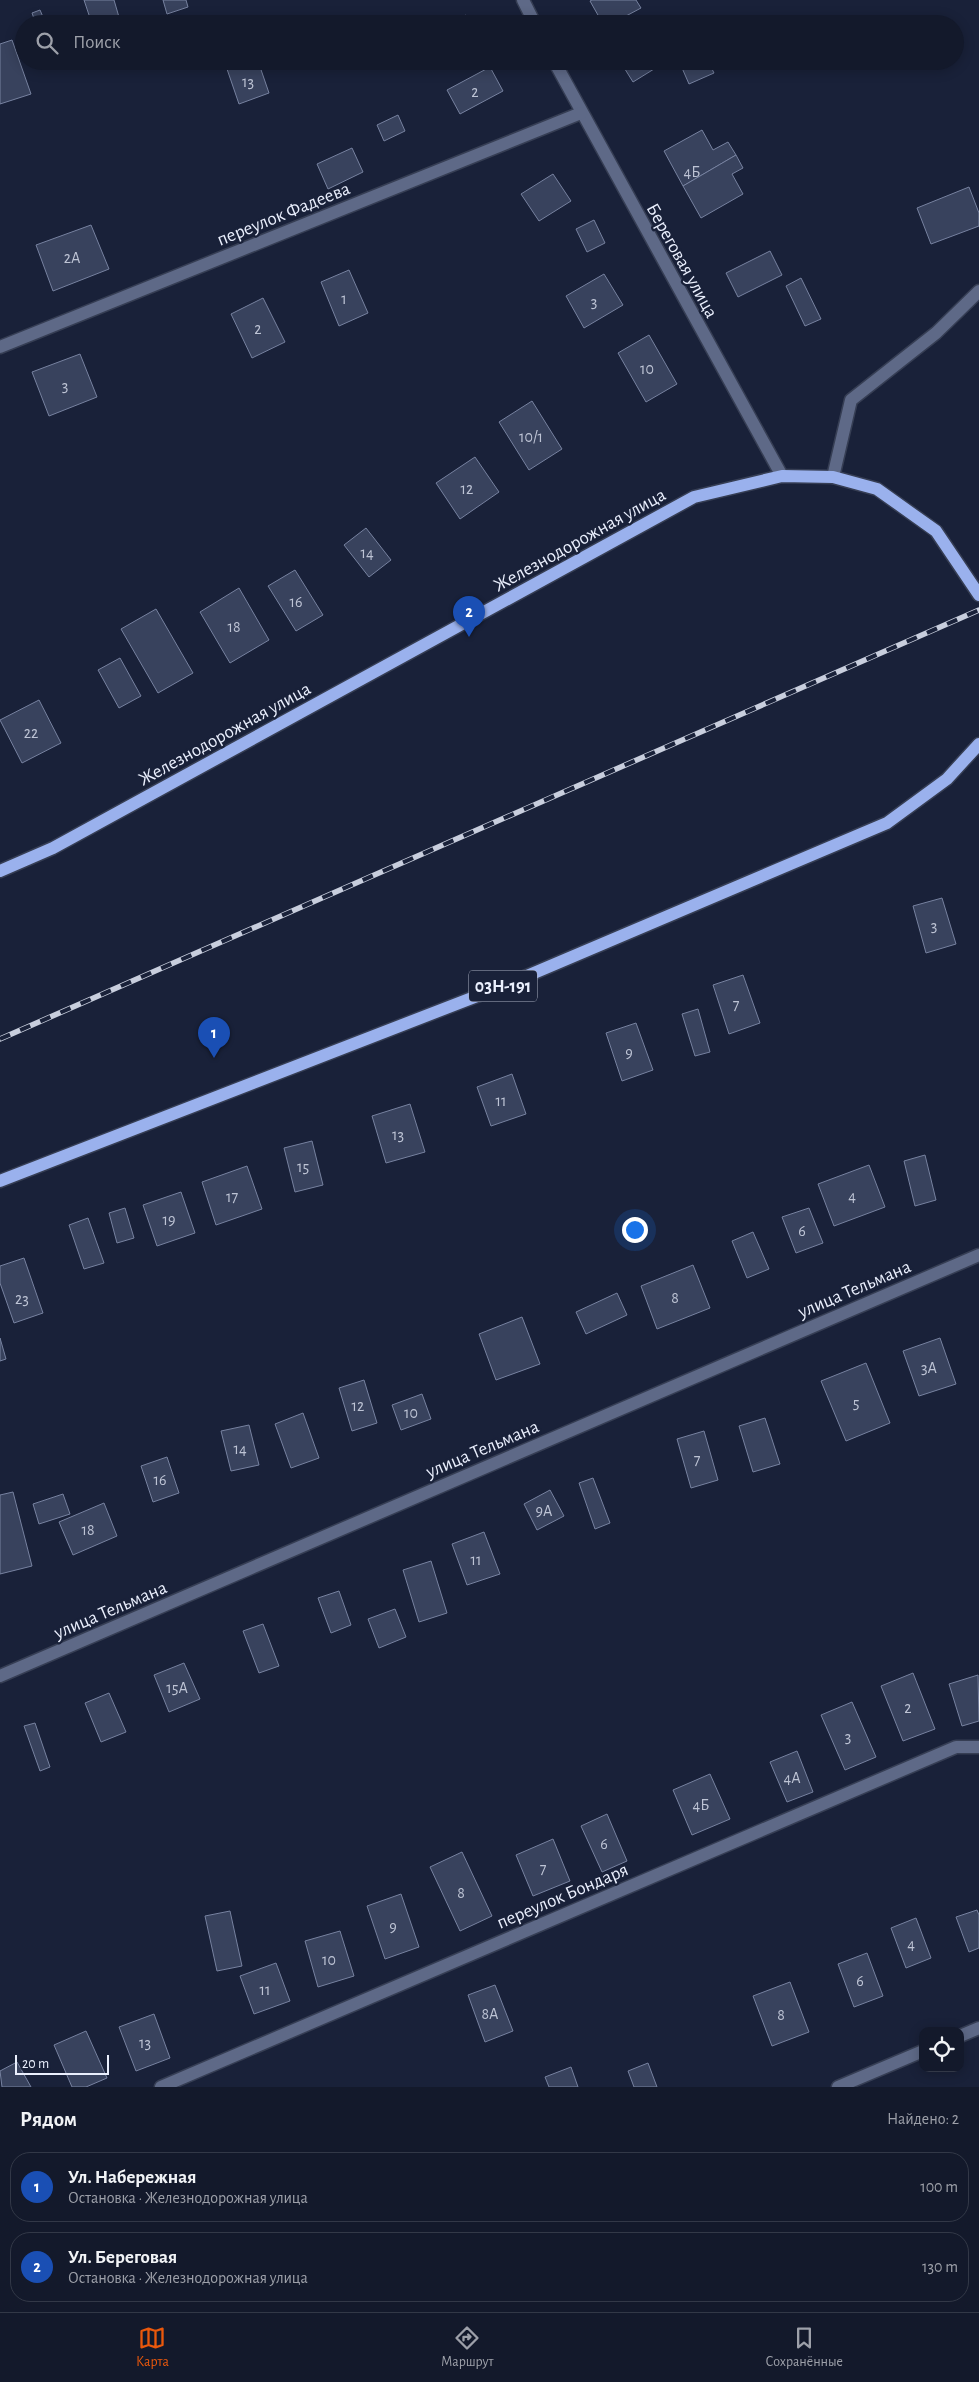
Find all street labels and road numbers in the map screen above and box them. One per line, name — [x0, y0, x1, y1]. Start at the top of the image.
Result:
street label: переулок Фадеева — [214, 179, 353, 250]
street label: Береговая улица — [642, 200, 721, 321]
street label: Железнодорожная улица — [490, 485, 669, 596]
street label: Железнодорожная улица — [135, 679, 314, 790]
road number: 03Н-191 — [469, 970, 537, 1001]
street label: улица Тельмана — [795, 1257, 914, 1322]
street label: улица Тельмана — [423, 1417, 542, 1482]
street label: улица Тельмана — [51, 1578, 170, 1643]
street label: переулок Бондаря — [494, 1860, 631, 1933]

